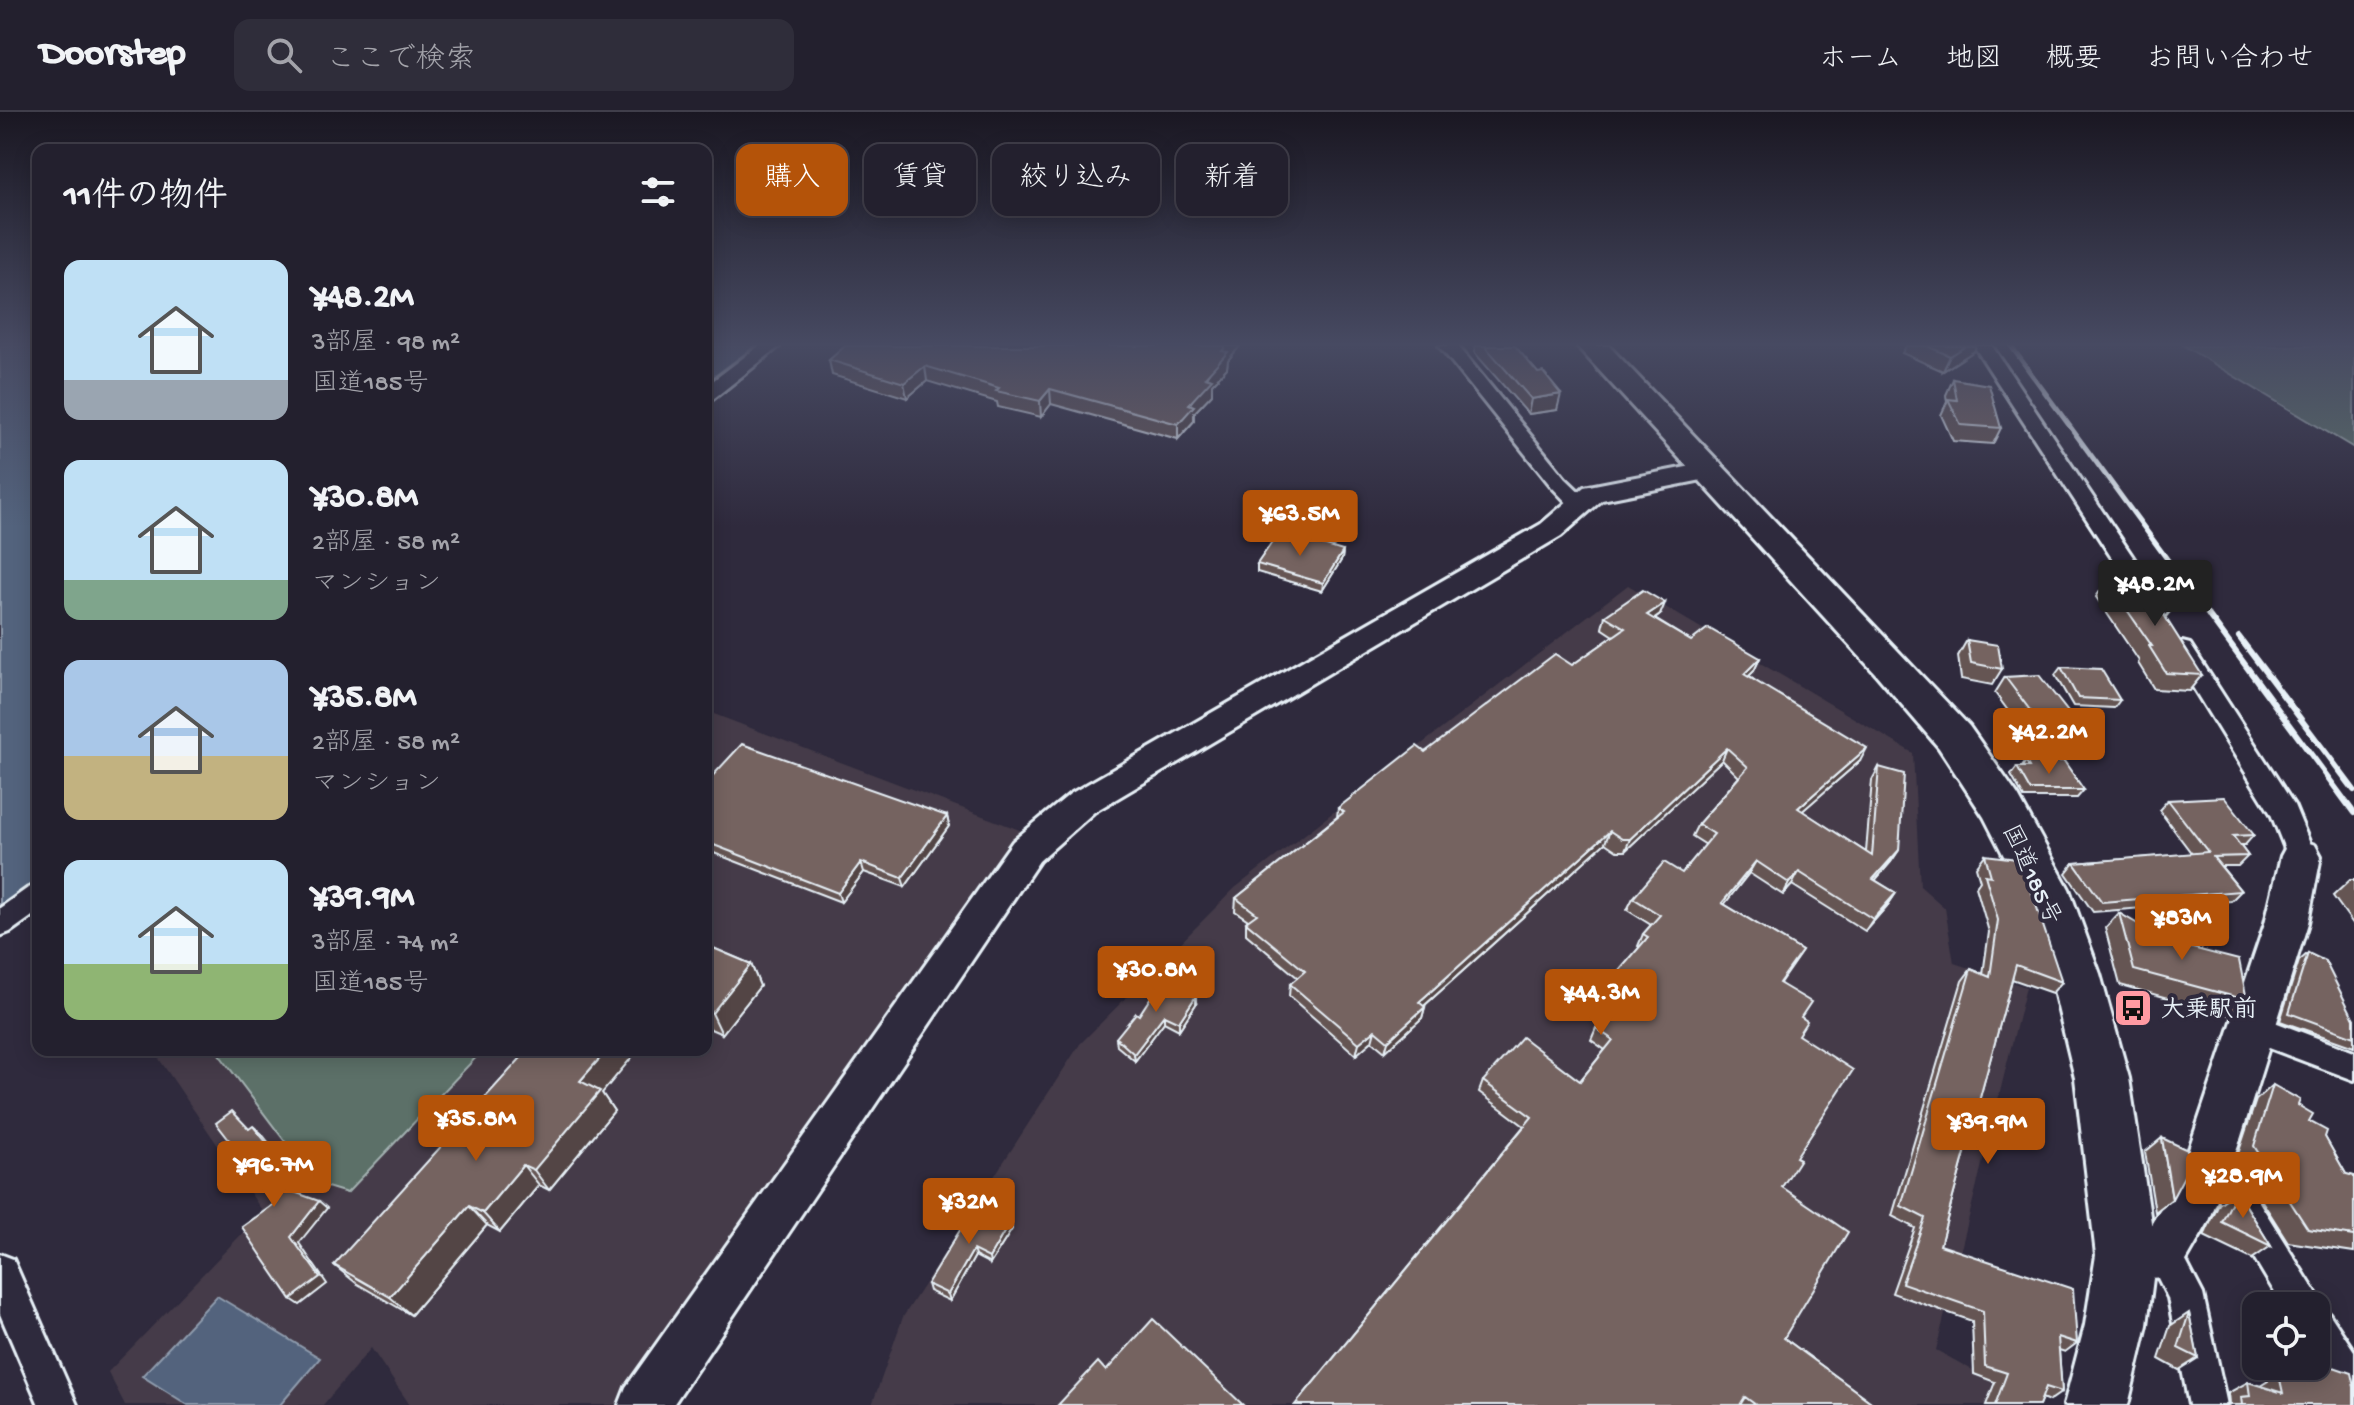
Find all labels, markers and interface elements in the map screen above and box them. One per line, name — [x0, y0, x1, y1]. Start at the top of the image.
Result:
search box — [234, 19, 794, 91]
text: Doorstep — [40, 33, 186, 77]
icon: search — [262, 33, 306, 77]
text: ここで検索 — [326, 44, 476, 79]
text: ホーム — [1819, 44, 1902, 77]
text: 地図 — [1946, 44, 2002, 77]
text: 概要 — [2046, 44, 2102, 77]
text: お問い合わせ — [2146, 44, 2314, 77]
chip: 購入 — [736, 144, 848, 216]
chip: 賃貸 — [864, 144, 976, 216]
chip: 絞り込み — [992, 144, 1160, 216]
chip: 新着 — [1176, 144, 1288, 216]
icon: filters — [636, 170, 680, 214]
text: 11件の物件 — [64, 179, 227, 219]
text: ¥48.2M — [312, 279, 413, 319]
icon: home — [128, 292, 224, 388]
text: 3部屋 · 98 m² — [312, 329, 460, 360]
text: 国道185号 — [312, 370, 428, 401]
text: ¥30.8M — [312, 479, 418, 519]
pin: ¥63.5M — [1235, 490, 1365, 558]
icon: home — [128, 492, 224, 588]
text: ¥63.5M — [1261, 500, 1339, 531]
text: 2部屋 · 58 m² — [312, 529, 460, 560]
pin: ¥48.2M — [2090, 560, 2220, 628]
text: マンション — [312, 570, 441, 601]
text: ¥48.2M — [2116, 570, 2194, 601]
text: ¥35.8M — [312, 679, 416, 719]
icon: home — [128, 692, 224, 788]
pin: ¥42.2M — [1984, 708, 2114, 776]
text: ¥42.2M — [2011, 718, 2087, 749]
text: 2部屋 · 58 m² — [312, 729, 460, 760]
text: マンション — [312, 770, 441, 801]
street label: 国道185号 — [1994, 820, 2067, 930]
text: ¥39.9M — [312, 879, 414, 919]
icon: home — [128, 892, 224, 988]
pin: ¥83M — [2135, 894, 2229, 962]
text: ¥83M — [2153, 904, 2211, 935]
text: 3部屋 · 74 m² — [312, 929, 459, 960]
pin: ¥30.8M — [1091, 946, 1221, 1014]
text: ¥30.8M — [1116, 956, 1196, 987]
pin: ¥44.3M — [1536, 969, 1666, 1037]
text: 国道185号 — [312, 970, 428, 1001]
text: ¥44.3M — [1563, 979, 1639, 1010]
bus stop icon: 大乗駅前 — [2112, 987, 2154, 1029]
place label: 大乗駅前 — [2161, 996, 2257, 1026]
pin: ¥35.8M — [411, 1095, 541, 1163]
pin: ¥39.9M — [1923, 1098, 2053, 1166]
text: ¥35.8M — [436, 1105, 516, 1136]
text: ¥39.9M — [1949, 1108, 2027, 1139]
pin: ¥96.7M — [209, 1141, 339, 1209]
text: ¥96.7M — [235, 1151, 313, 1182]
pin: ¥28.9M — [2178, 1152, 2308, 1220]
text: ¥28.9M — [2204, 1162, 2282, 1193]
pin: ¥32M — [922, 1178, 1016, 1246]
text: ¥32M — [941, 1188, 997, 1219]
map controls — [2242, 1292, 2330, 1380]
button: locate — [2242, 1292, 2330, 1380]

